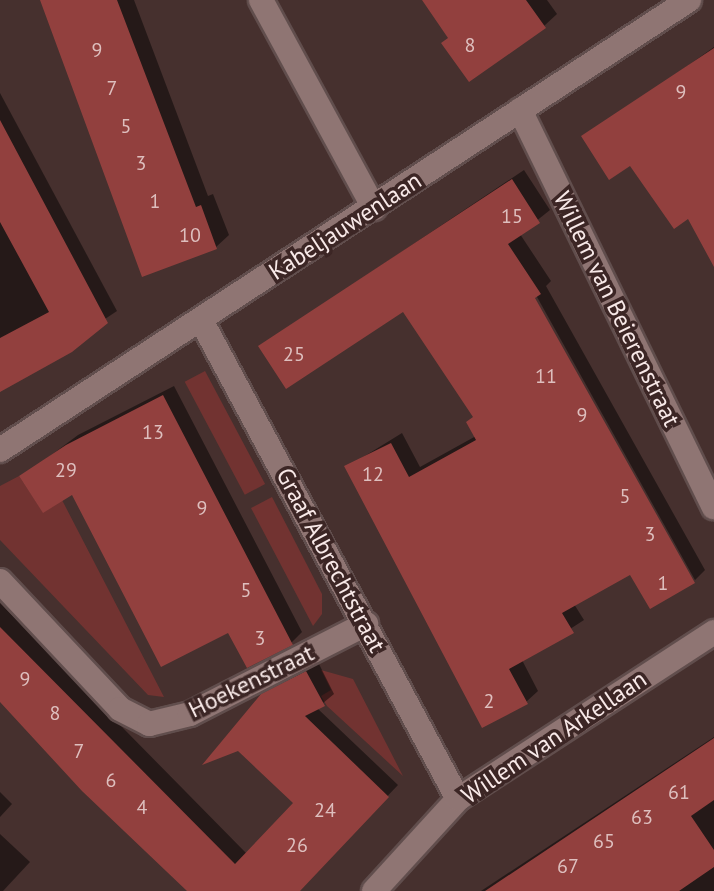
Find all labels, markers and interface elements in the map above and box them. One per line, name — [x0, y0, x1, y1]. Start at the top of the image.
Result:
house number: 8 — [465, 33, 475, 57]
house number: 9 — [92, 38, 102, 62]
house number: 7 — [107, 76, 117, 100]
house number: 9 — [676, 80, 686, 104]
house number: 5 — [121, 114, 131, 138]
house number: 3 — [136, 151, 146, 175]
street label: Kabeljauwenlaan — [263, 166, 427, 286]
street label: Willem van Beierenstraat — [547, 187, 687, 431]
house number: 1 — [150, 189, 160, 213]
house number: 15 — [501, 204, 523, 228]
house number: 10 — [179, 223, 201, 247]
house number: 25 — [283, 342, 305, 366]
house number: 11 — [535, 364, 557, 388]
house number: 9 — [577, 403, 587, 427]
house number: 13 — [142, 420, 164, 444]
house number: 29 — [55, 458, 77, 482]
house number: 12 — [362, 462, 384, 486]
street label: Graaf Albrechtstraat — [270, 463, 392, 657]
house number: 5 — [620, 484, 630, 508]
house number: 9 — [197, 496, 207, 520]
house number: 3 — [645, 522, 655, 546]
house number: 1 — [658, 571, 668, 595]
house number: 5 — [241, 578, 251, 602]
house number: 3 — [255, 626, 265, 650]
street label: Hoekenstraat — [184, 638, 318, 724]
street label: Willem van Arkellaan — [456, 664, 652, 810]
house number: 9 — [20, 667, 30, 691]
house number: 2 — [484, 689, 494, 713]
house number: 8 — [50, 701, 60, 725]
house number: 7 — [74, 739, 84, 763]
house number: 6 — [106, 768, 116, 792]
house number: 61 — [668, 780, 690, 804]
house number: 4 — [137, 795, 147, 819]
house number: 24 — [314, 798, 336, 822]
house number: 63 — [631, 805, 653, 829]
house number: 65 — [593, 829, 615, 853]
house number: 26 — [286, 833, 308, 857]
house number: 67 — [557, 854, 579, 878]

